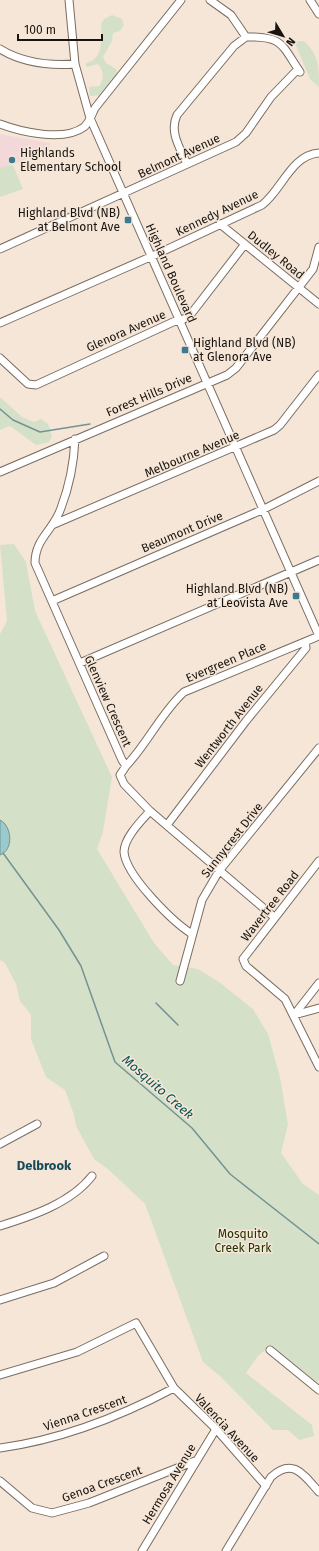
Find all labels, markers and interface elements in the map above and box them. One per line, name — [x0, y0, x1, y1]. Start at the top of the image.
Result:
scale bar — [18, 16, 102, 42]
north arrow — [263, 16, 303, 56]
text: 100 m — [24, 23, 56, 37]
text: N — [283, 35, 298, 49]
street label: Belmont Avenue — [136, 131, 222, 181]
place label: Highlands Elementary School — [20, 146, 122, 174]
marker: Highlands Elementary School — [7, 155, 17, 165]
street label: Kennedy Avenue — [173, 187, 261, 239]
place label: Highland Blvd (NB) at Belmont Ave — [18, 206, 120, 234]
marker: Highland Blvd (NB) at Belmont Ave — [123, 215, 133, 225]
street label: Highland Boulevard — [143, 221, 199, 325]
street label: Dudley Road — [245, 228, 307, 282]
street label: Glenora Avenue — [84, 307, 168, 355]
place label: Highland Blvd (NB) at Glenora Ave — [193, 336, 295, 364]
marker: Highland Blvd (NB) at Glenora Ave — [180, 345, 190, 355]
street label: Forest Hills Drive — [104, 371, 194, 419]
street label: Melbourne Avenue — [142, 428, 242, 480]
street label: Beaumont Drive — [139, 509, 225, 555]
place label: Highland Blvd (NB) at Leovista Ave — [186, 582, 288, 610]
marker: Highland Blvd (NB) at Leovista Ave — [291, 591, 301, 601]
street label: Evergreen Place — [184, 639, 268, 685]
street label: Glenview Crescent — [82, 653, 135, 749]
street label: Wentworth Avenue — [192, 681, 266, 771]
street label: Sunnycrest Drive — [198, 800, 266, 880]
street label: Wavertree Road — [238, 868, 302, 944]
water label: Mosquito Creek — [119, 1052, 197, 1122]
district label: Delbrook — [17, 1158, 72, 1173]
park label: Mosquito Creek Park — [215, 1227, 272, 1255]
street label: Valencia Avenue — [192, 1391, 262, 1465]
street label: Vienna Crescent — [42, 1392, 129, 1434]
street label: Hermosa Avenue — [139, 1441, 199, 1527]
street label: Genoa Crescent — [60, 1463, 145, 1505]

